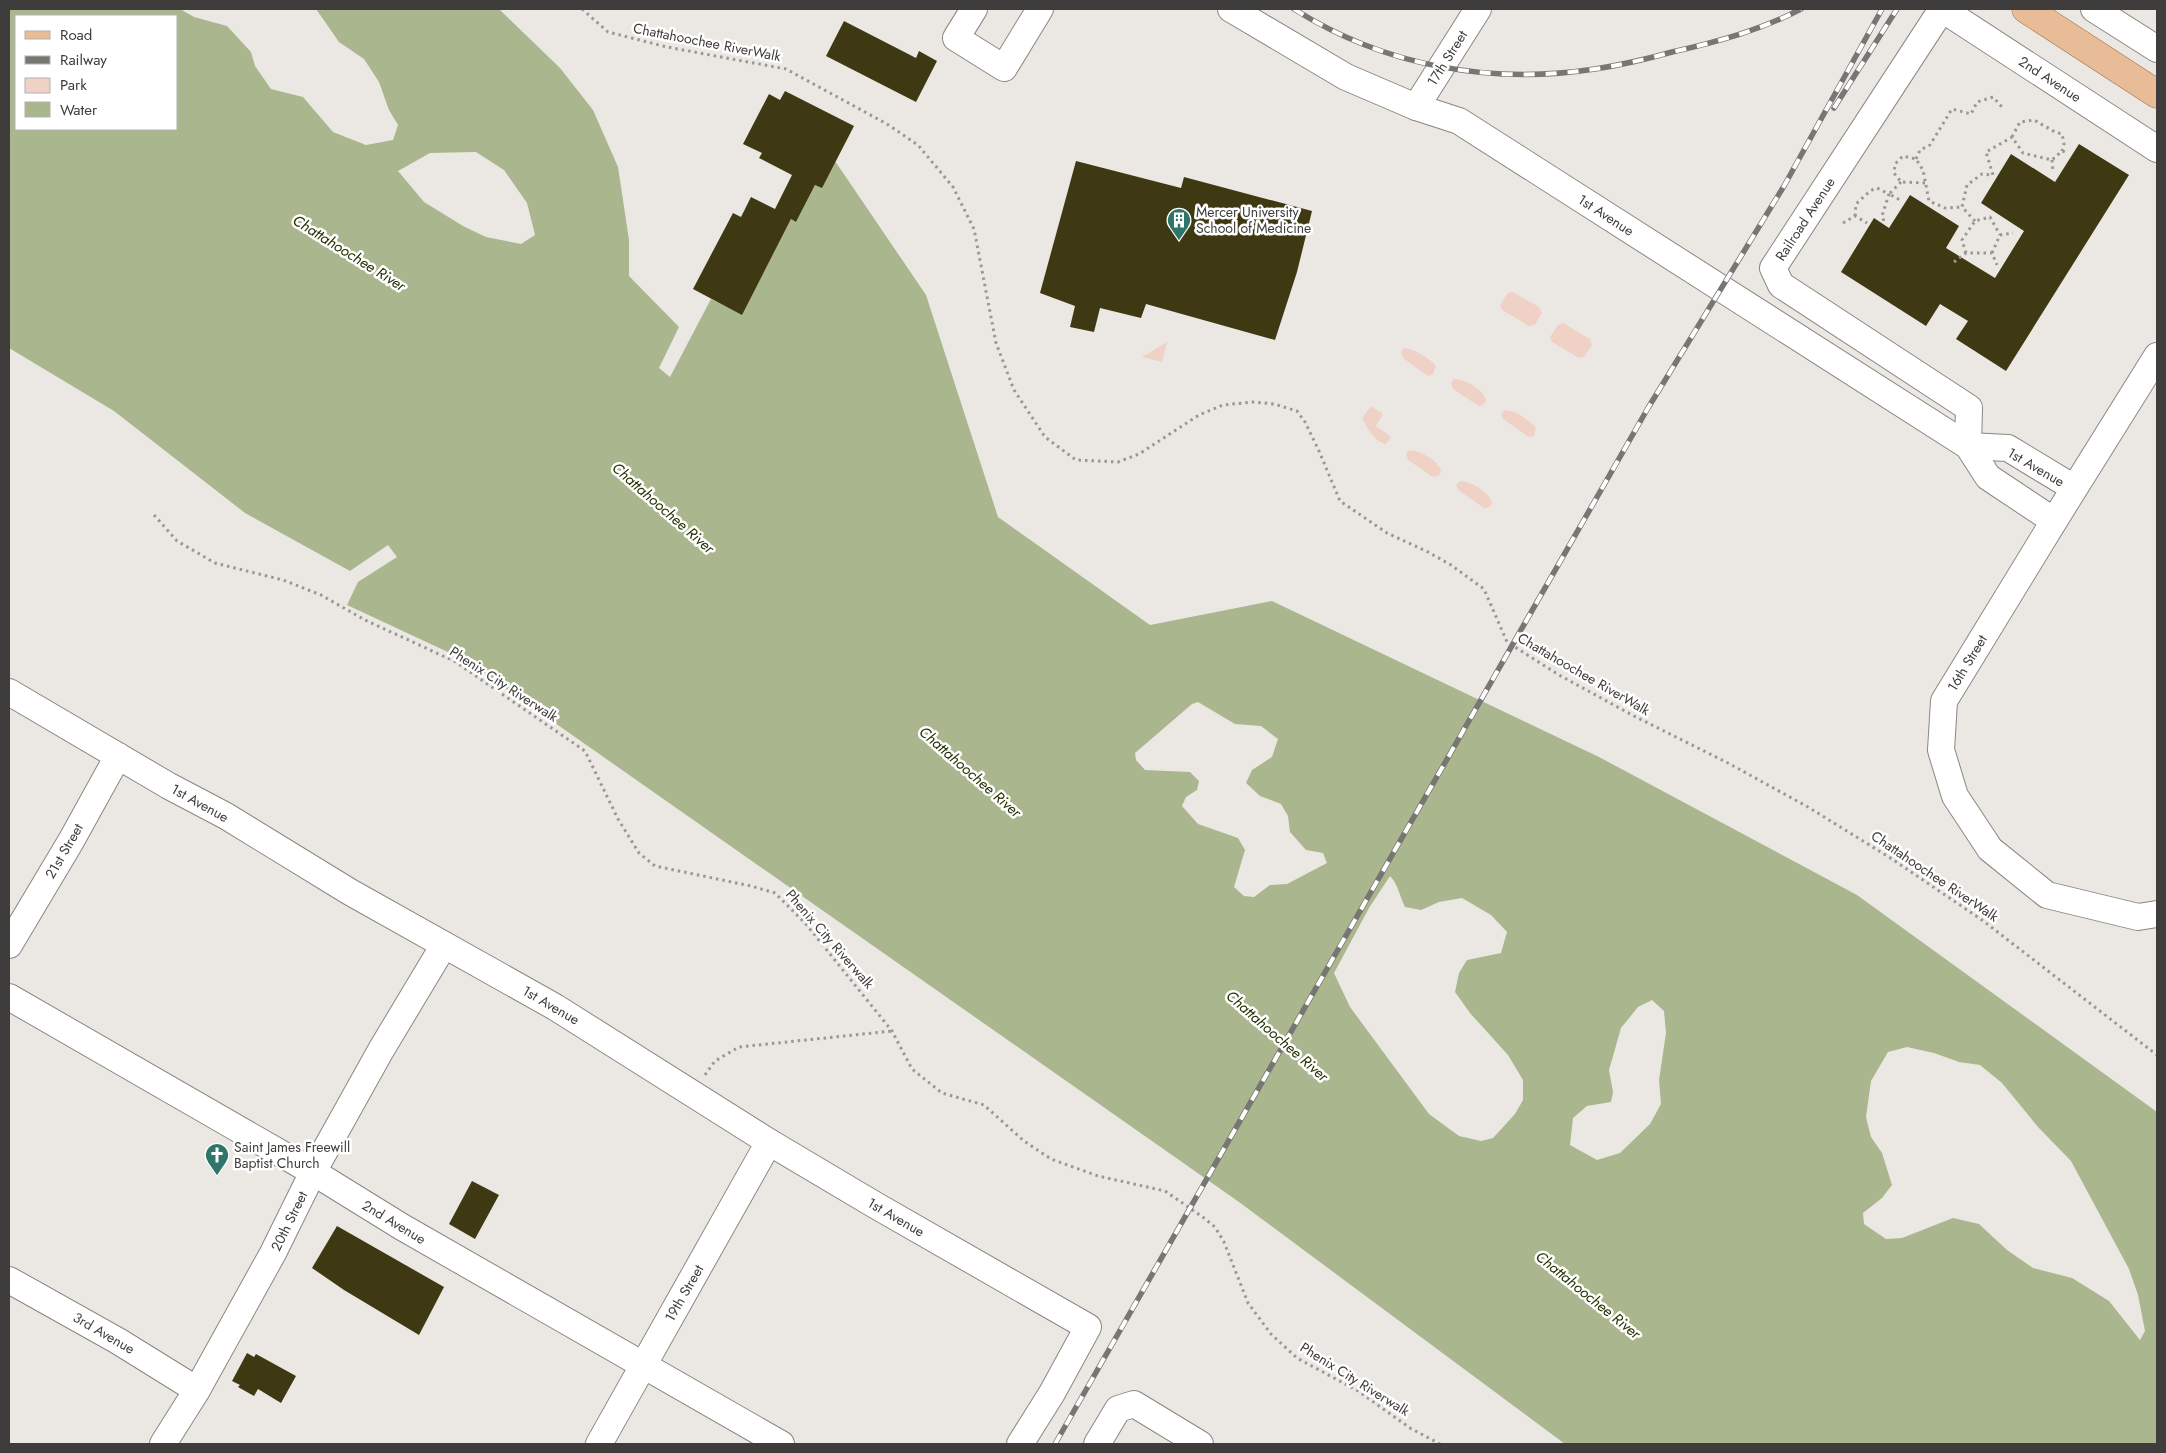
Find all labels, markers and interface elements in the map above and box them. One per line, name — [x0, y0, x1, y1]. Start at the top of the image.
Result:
legend — [15, 15, 178, 130]
street label: Chattahoochee RiverWalk — [631, 18, 783, 66]
text: Road — [60, 24, 92, 46]
street label: 17th Street — [1422, 26, 1472, 90]
text: Railway — [60, 49, 107, 71]
street label: 2nd Avenue — [2015, 51, 2085, 107]
text: Park — [60, 74, 87, 96]
text: Water — [60, 99, 98, 121]
street label: Railroad Avenue — [1770, 173, 1840, 265]
street label: 1st Avenue — [1574, 189, 1638, 241]
place label: Mercer University School of Medicine — [1196, 202, 1311, 238]
building icon: Mercer University School of Medicine — [1166, 207, 1192, 241]
water label: Chattahoochee River — [288, 209, 411, 297]
street label: 1st Avenue — [2004, 443, 2068, 491]
water label: Chattahoochee River — [607, 457, 720, 559]
street label: Chattahoochee RiverWalk — [1514, 628, 1655, 721]
street label: 16th Street — [1942, 630, 1992, 695]
street label: Phenix City Riverwalk — [446, 641, 563, 727]
water label: Chattahoochee River — [914, 721, 1027, 823]
street label: 1st Avenue — [168, 779, 232, 827]
street label: 21st Street — [40, 819, 88, 882]
street label: Chattahoochee RiverWalk — [1867, 826, 2003, 927]
street label: Phenix City Riverwalk — [781, 885, 879, 994]
street label: 1st Avenue — [519, 981, 583, 1029]
water label: Chattahoochee River — [1221, 985, 1334, 1087]
place label: Saint James Freewill Baptist Church — [234, 1137, 350, 1173]
church icon: Saint James Freewill Baptist Church — [204, 1142, 230, 1176]
street label: 20th Street — [266, 1187, 312, 1254]
street label: 1st Avenue — [864, 1193, 928, 1241]
street label: 2nd Avenue — [358, 1195, 430, 1249]
water label: Chattahoochee River — [1531, 1246, 1646, 1345]
street label: 19th Street — [660, 1260, 709, 1325]
street label: 3rd Avenue — [69, 1307, 139, 1359]
street label: Phenix City Riverwalk — [1296, 1337, 1414, 1421]

